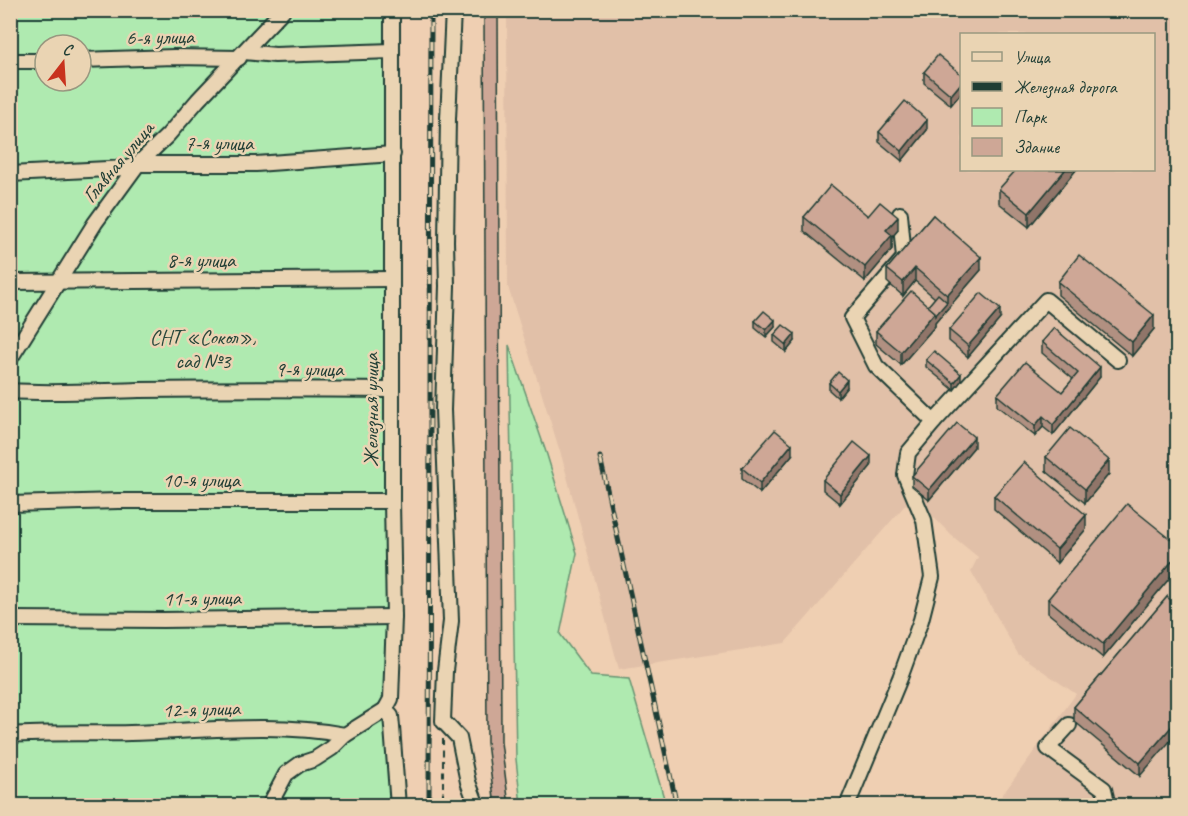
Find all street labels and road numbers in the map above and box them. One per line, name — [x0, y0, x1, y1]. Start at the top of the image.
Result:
street label: 6-я улица — [126, 23, 196, 51]
street label: Главная улица — [77, 114, 161, 208]
street label: 7-я улица — [185, 130, 255, 156]
street label: 8-я улица — [167, 247, 237, 273]
street label: Железная улица — [358, 351, 384, 467]
street label: 9-я улица — [275, 356, 345, 382]
street label: 10-я улица — [162, 467, 242, 493]
street label: 11-я улица — [163, 584, 243, 612]
street label: 12-я улица — [162, 695, 242, 723]

